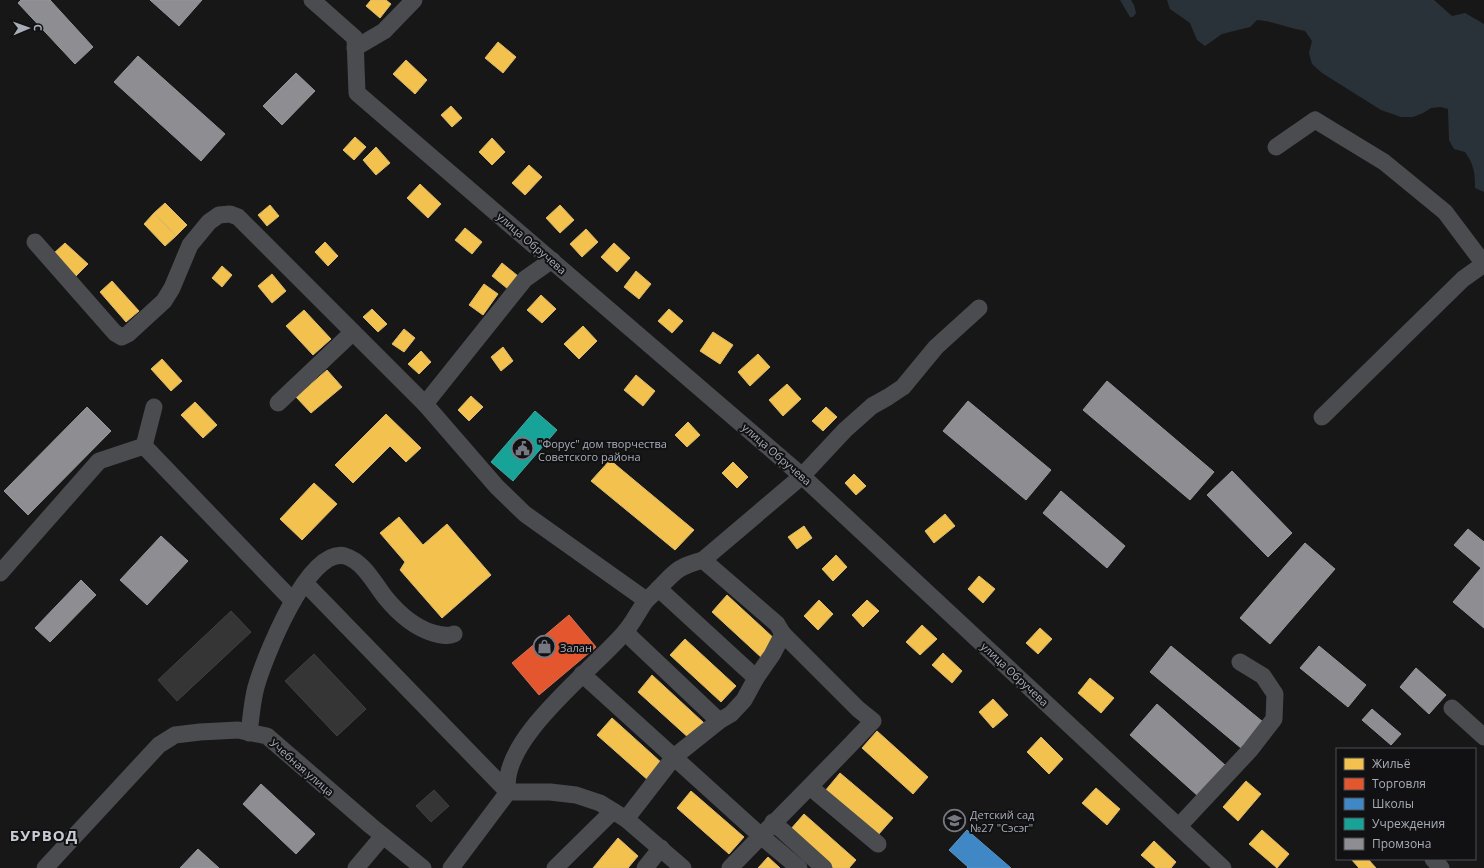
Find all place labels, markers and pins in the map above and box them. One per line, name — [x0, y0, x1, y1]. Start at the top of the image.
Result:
public building icon: "Форус" дом творчества Советского района — [509, 436, 535, 462]
place label: "Форус" дом творчества Советского района — [538, 436, 667, 464]
shop icon: Залан — [532, 634, 558, 660]
place label: Залан — [560, 640, 592, 655]
school or university icon: Детский сад №27 "Сэсэг" — [941, 807, 967, 833]
place label: Детский сад №27 "Сэсэг" — [970, 807, 1035, 835]

